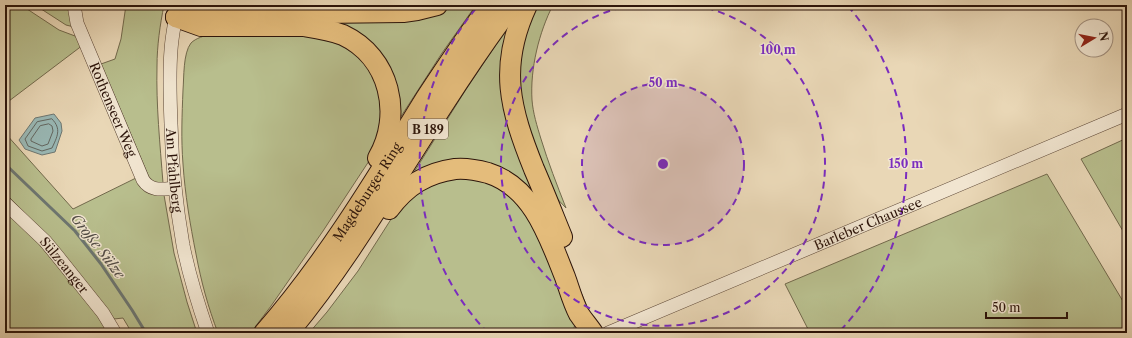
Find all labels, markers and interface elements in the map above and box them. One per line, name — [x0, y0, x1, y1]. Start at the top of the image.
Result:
north arrow — [1074, 18, 1114, 58]
text: N — [1096, 30, 1112, 43]
text: 100 m — [760, 42, 796, 57]
street label: Rothenseer Weg — [86, 60, 140, 159]
text: 50 m — [648, 75, 678, 90]
road number: B 189 — [408, 119, 448, 139]
street label: Am Pfahlberg — [163, 127, 186, 214]
street label: Magdeburger Ring — [329, 139, 405, 244]
text: 150 m — [889, 156, 923, 171]
centre of rings — [656, 157, 670, 171]
street label: Barleber Chaussee — [812, 194, 924, 253]
water label: Große Sülze — [67, 210, 130, 283]
street label: Sülzeanger — [37, 233, 92, 297]
scale bar — [986, 294, 1067, 320]
text: 50 m — [992, 300, 1021, 315]

